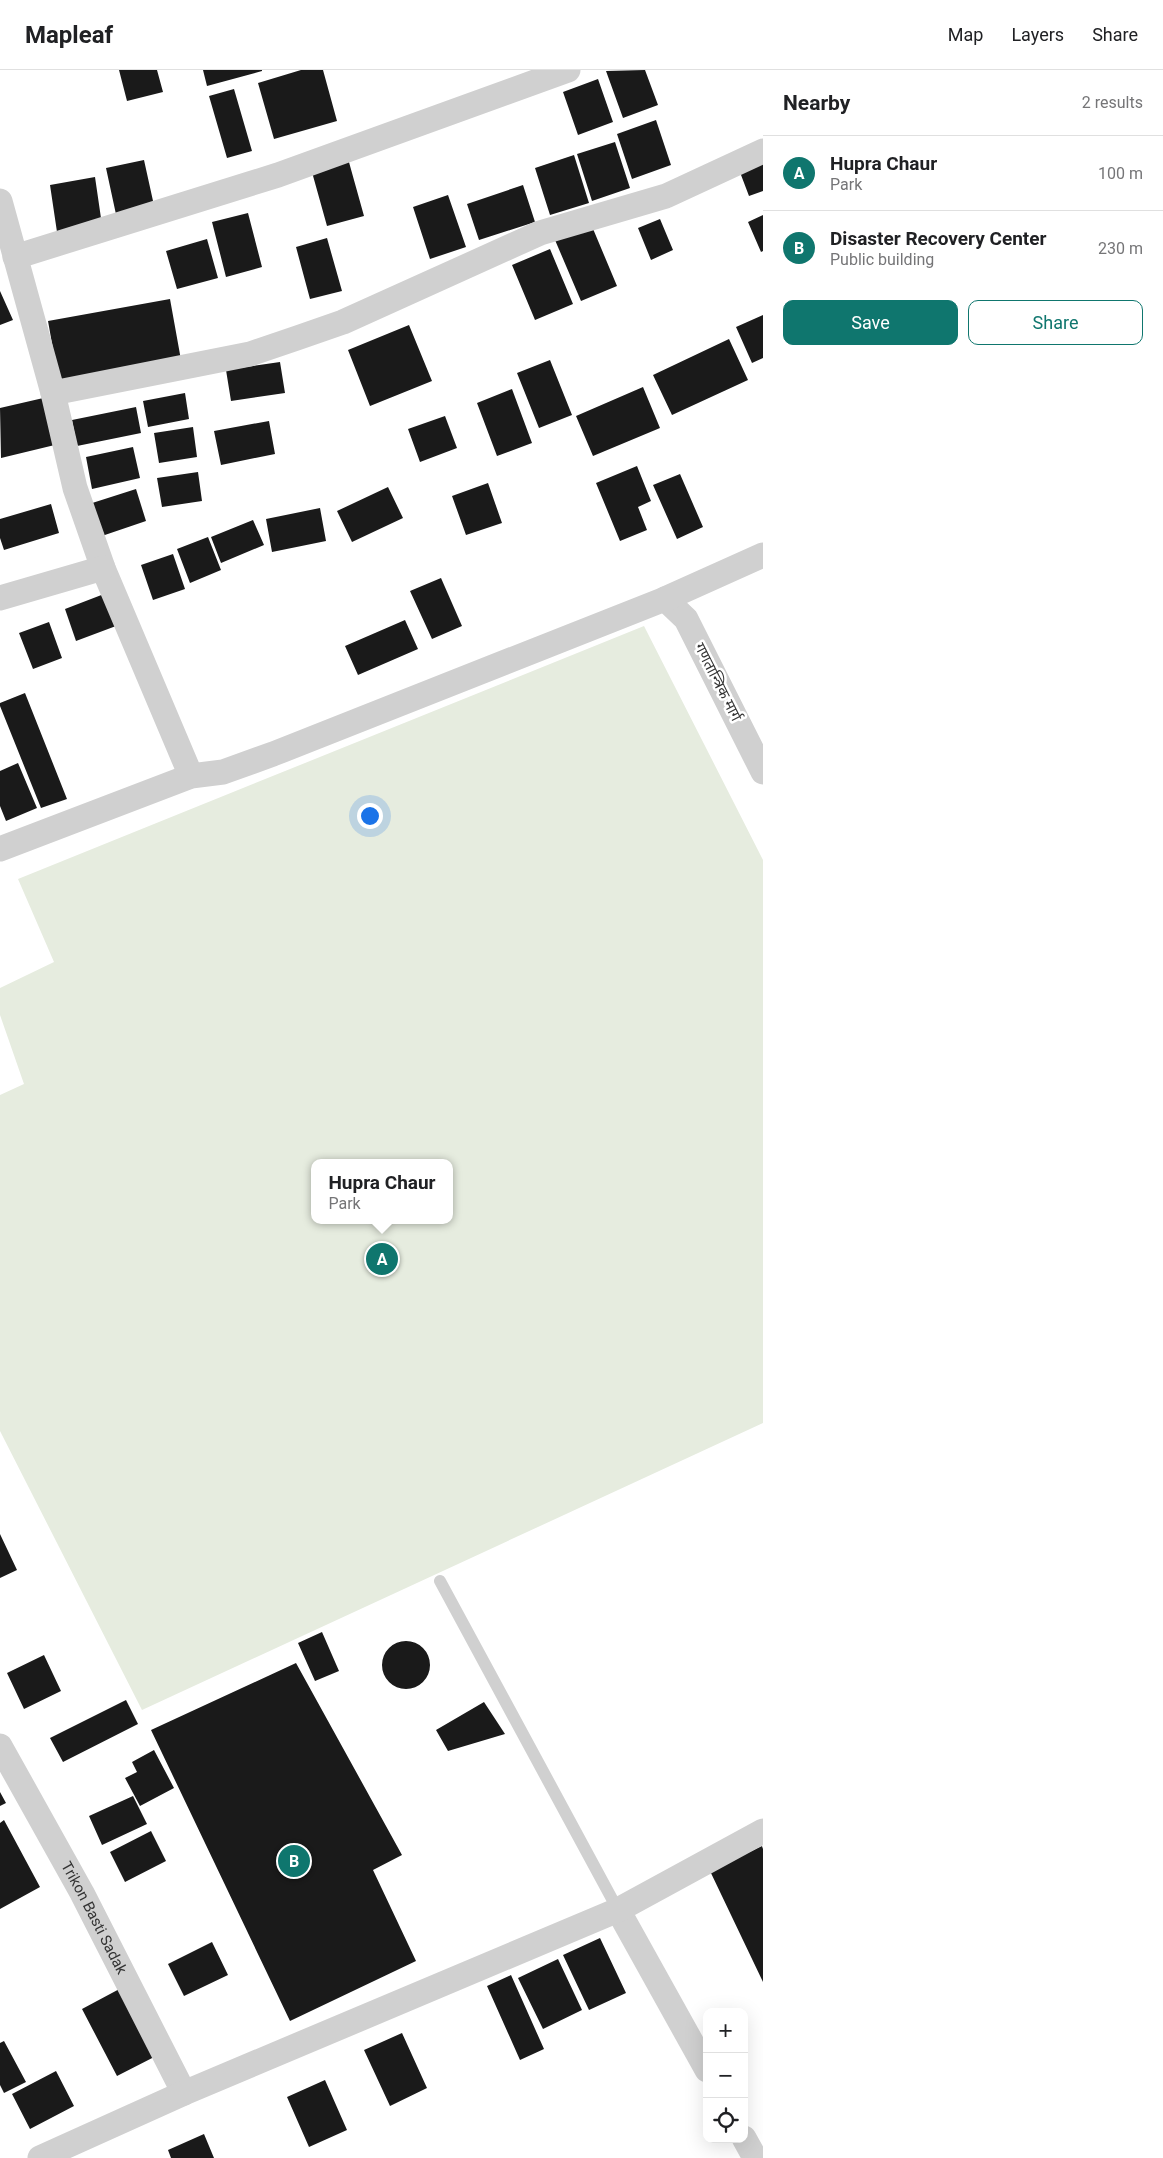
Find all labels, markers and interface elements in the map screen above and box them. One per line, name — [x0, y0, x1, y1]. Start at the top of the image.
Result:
text: Mapleaf — [25, 21, 113, 49]
text: Map — [948, 24, 983, 45]
text: Layers — [1011, 24, 1064, 45]
text: Share — [1092, 24, 1138, 45]
text: Nearby — [783, 91, 850, 115]
text: 2 results — [1082, 93, 1143, 112]
text: Hupra Chaur — [830, 152, 937, 175]
text: A — [794, 164, 804, 183]
text: 100 m — [1098, 164, 1143, 183]
text: Park — [830, 175, 862, 194]
text: Disaster Recovery Center — [830, 227, 1047, 250]
text: B — [794, 239, 804, 258]
text: 230 m — [1098, 239, 1143, 258]
text: Public building — [830, 250, 934, 269]
button: Save — [783, 300, 958, 345]
button: Share — [968, 300, 1143, 345]
street label: गणतान्त्रिक मार्ग — [691, 640, 746, 725]
your location — [357, 803, 383, 829]
popup — [311, 1159, 453, 1224]
text: Hupra Chaur — [328, 1171, 436, 1194]
text: Park — [328, 1194, 361, 1213]
pin: A — [366, 1240, 398, 1278]
pin: B — [278, 1842, 310, 1880]
street label: Trikon Basti Sadak — [57, 1859, 131, 1977]
map controls — [703, 2008, 748, 2143]
button: + — [703, 2008, 748, 2053]
button: − — [703, 2053, 748, 2098]
button: locate — [703, 2098, 748, 2143]

